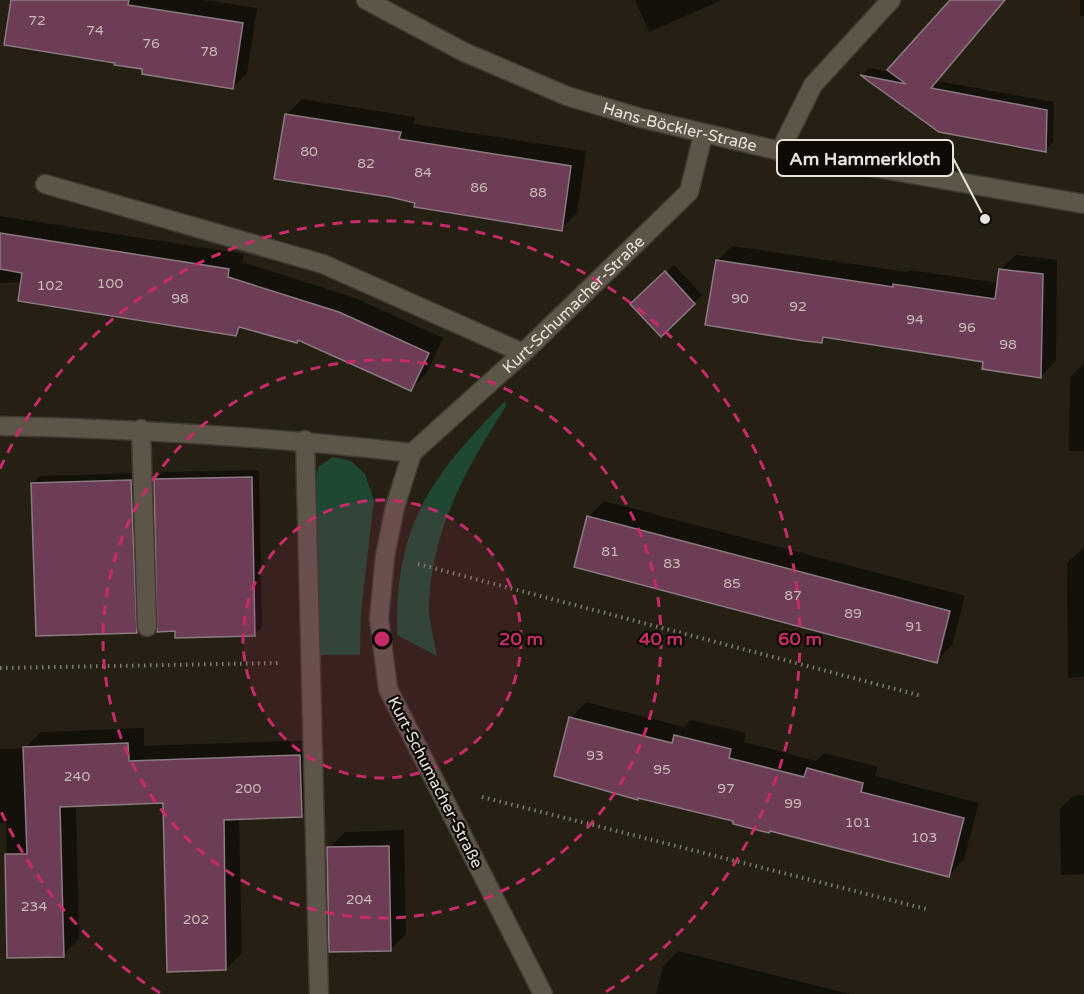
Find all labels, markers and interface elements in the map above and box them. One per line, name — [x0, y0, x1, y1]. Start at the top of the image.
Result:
house number: 72 — [28, 12, 46, 29]
house number: 74 — [86, 22, 104, 39]
house number: 76 — [142, 35, 160, 52]
house number: 78 — [200, 43, 218, 60]
street label: Hans-Böckler-Straße — [600, 98, 759, 156]
callout: Am Hammerkloth — [777, 140, 953, 176]
house number: 80 — [300, 143, 318, 160]
text: Am Hammerkloth — [789, 148, 941, 170]
house number: 82 — [357, 155, 375, 172]
house number: 84 — [414, 164, 432, 181]
house number: 86 — [470, 179, 488, 196]
house number: 88 — [529, 184, 547, 201]
street label: Kurt-Schumacher-Straße — [498, 232, 649, 378]
house number: 100 — [97, 275, 123, 292]
house number: 102 — [37, 277, 63, 294]
house number: 98 — [171, 290, 189, 307]
house number: 90 — [731, 290, 749, 307]
house number: 92 — [789, 298, 807, 315]
house number: 94 — [906, 311, 924, 328]
house number: 96 — [958, 319, 976, 336]
house number: 98 — [999, 336, 1017, 353]
house number: 81 — [601, 543, 619, 560]
house number: 83 — [663, 555, 681, 572]
house number: 85 — [723, 575, 741, 592]
house number: 87 — [784, 587, 802, 604]
house number: 89 — [844, 605, 862, 622]
house number: 91 — [905, 618, 923, 635]
text: 20 m — [499, 628, 543, 650]
text: 40 m — [639, 628, 683, 650]
text: 60 m — [778, 628, 822, 650]
centre of rings — [372, 629, 392, 649]
street label: Kurt-Schumacher-Straße — [383, 693, 487, 871]
house number: 93 — [586, 747, 604, 764]
house number: 95 — [653, 761, 671, 778]
house number: 240 — [64, 768, 90, 785]
house number: 200 — [235, 780, 261, 797]
house number: 97 — [717, 780, 735, 797]
house number: 99 — [784, 795, 802, 812]
house number: 101 — [845, 814, 871, 831]
house number: 103 — [911, 829, 937, 846]
house number: 204 — [346, 891, 372, 908]
house number: 234 — [21, 898, 47, 915]
house number: 202 — [183, 911, 209, 928]

